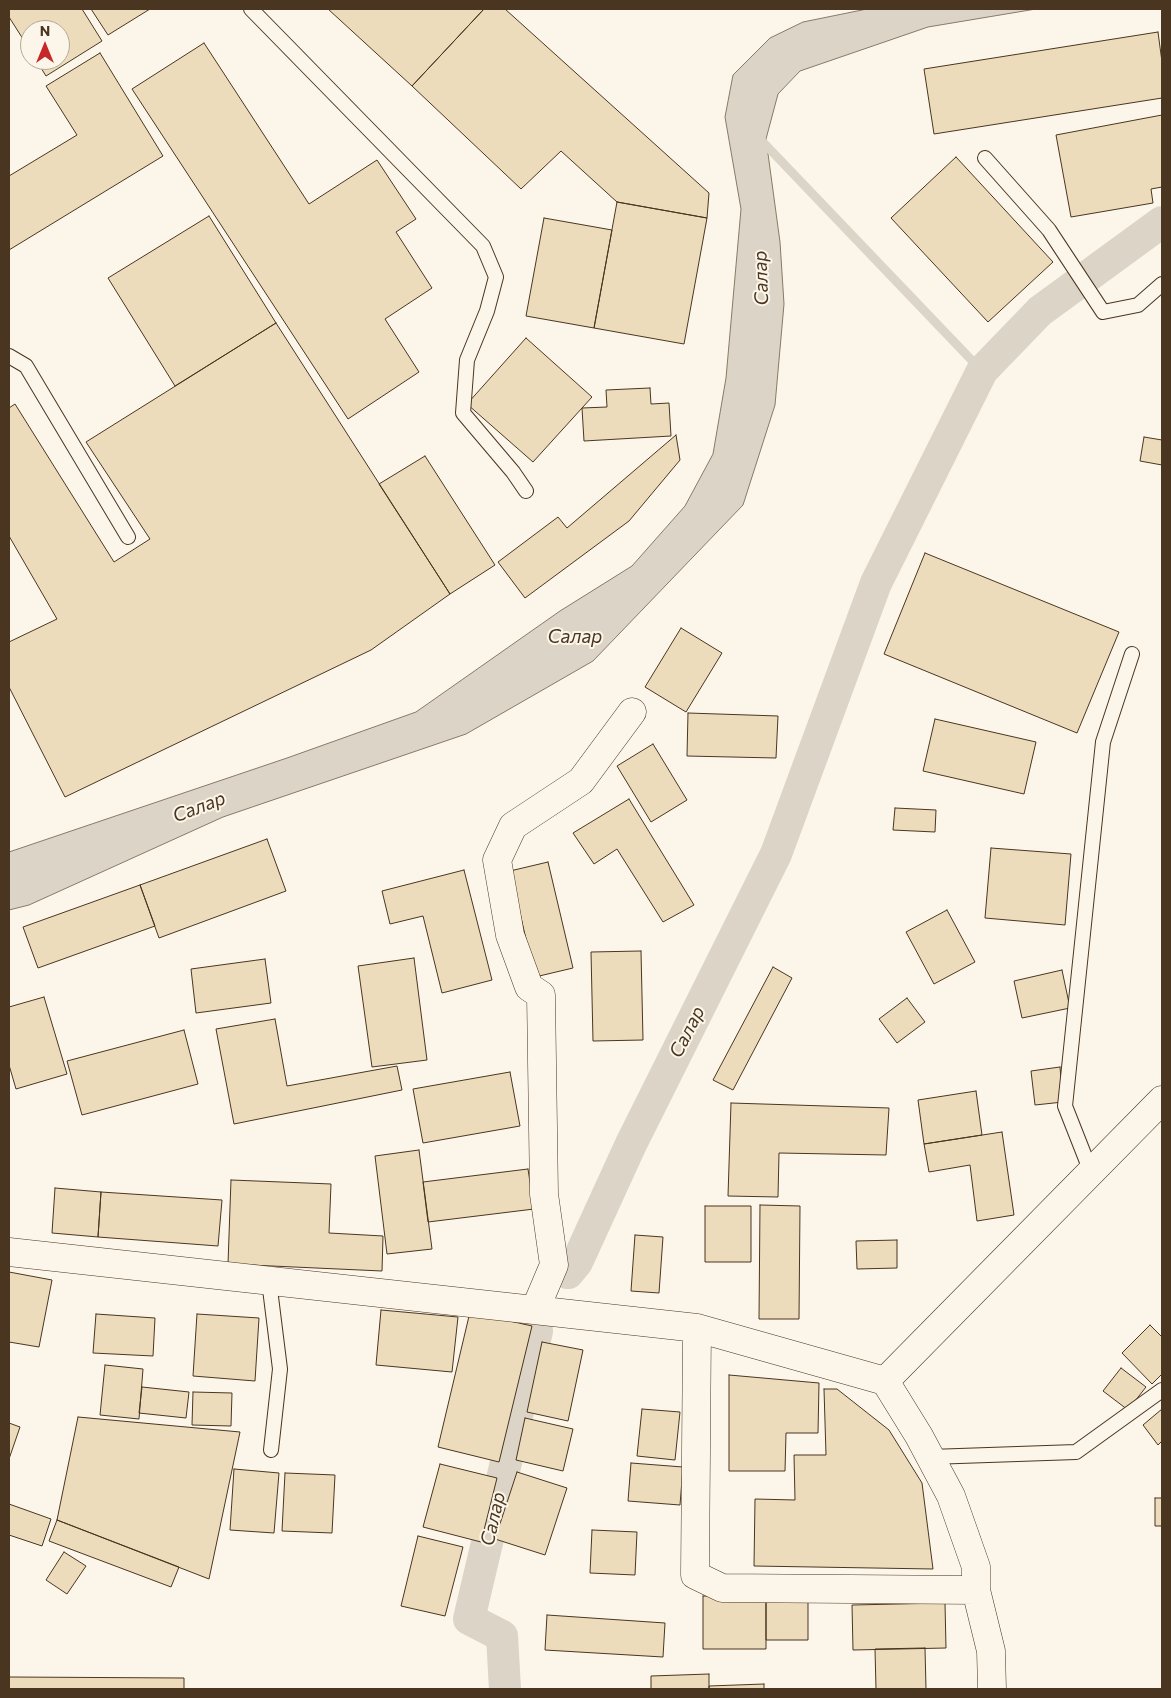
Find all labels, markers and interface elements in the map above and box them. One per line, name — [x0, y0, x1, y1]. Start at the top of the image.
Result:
north arrow — [20, 20, 70, 70]
text: N — [40, 22, 50, 39]
water label: Салар — [749, 250, 773, 306]
water label: Салар — [548, 626, 602, 648]
water label: Салар — [169, 787, 229, 827]
water label: Салар — [664, 1002, 710, 1062]
water label: Салар — [476, 1490, 510, 1548]

